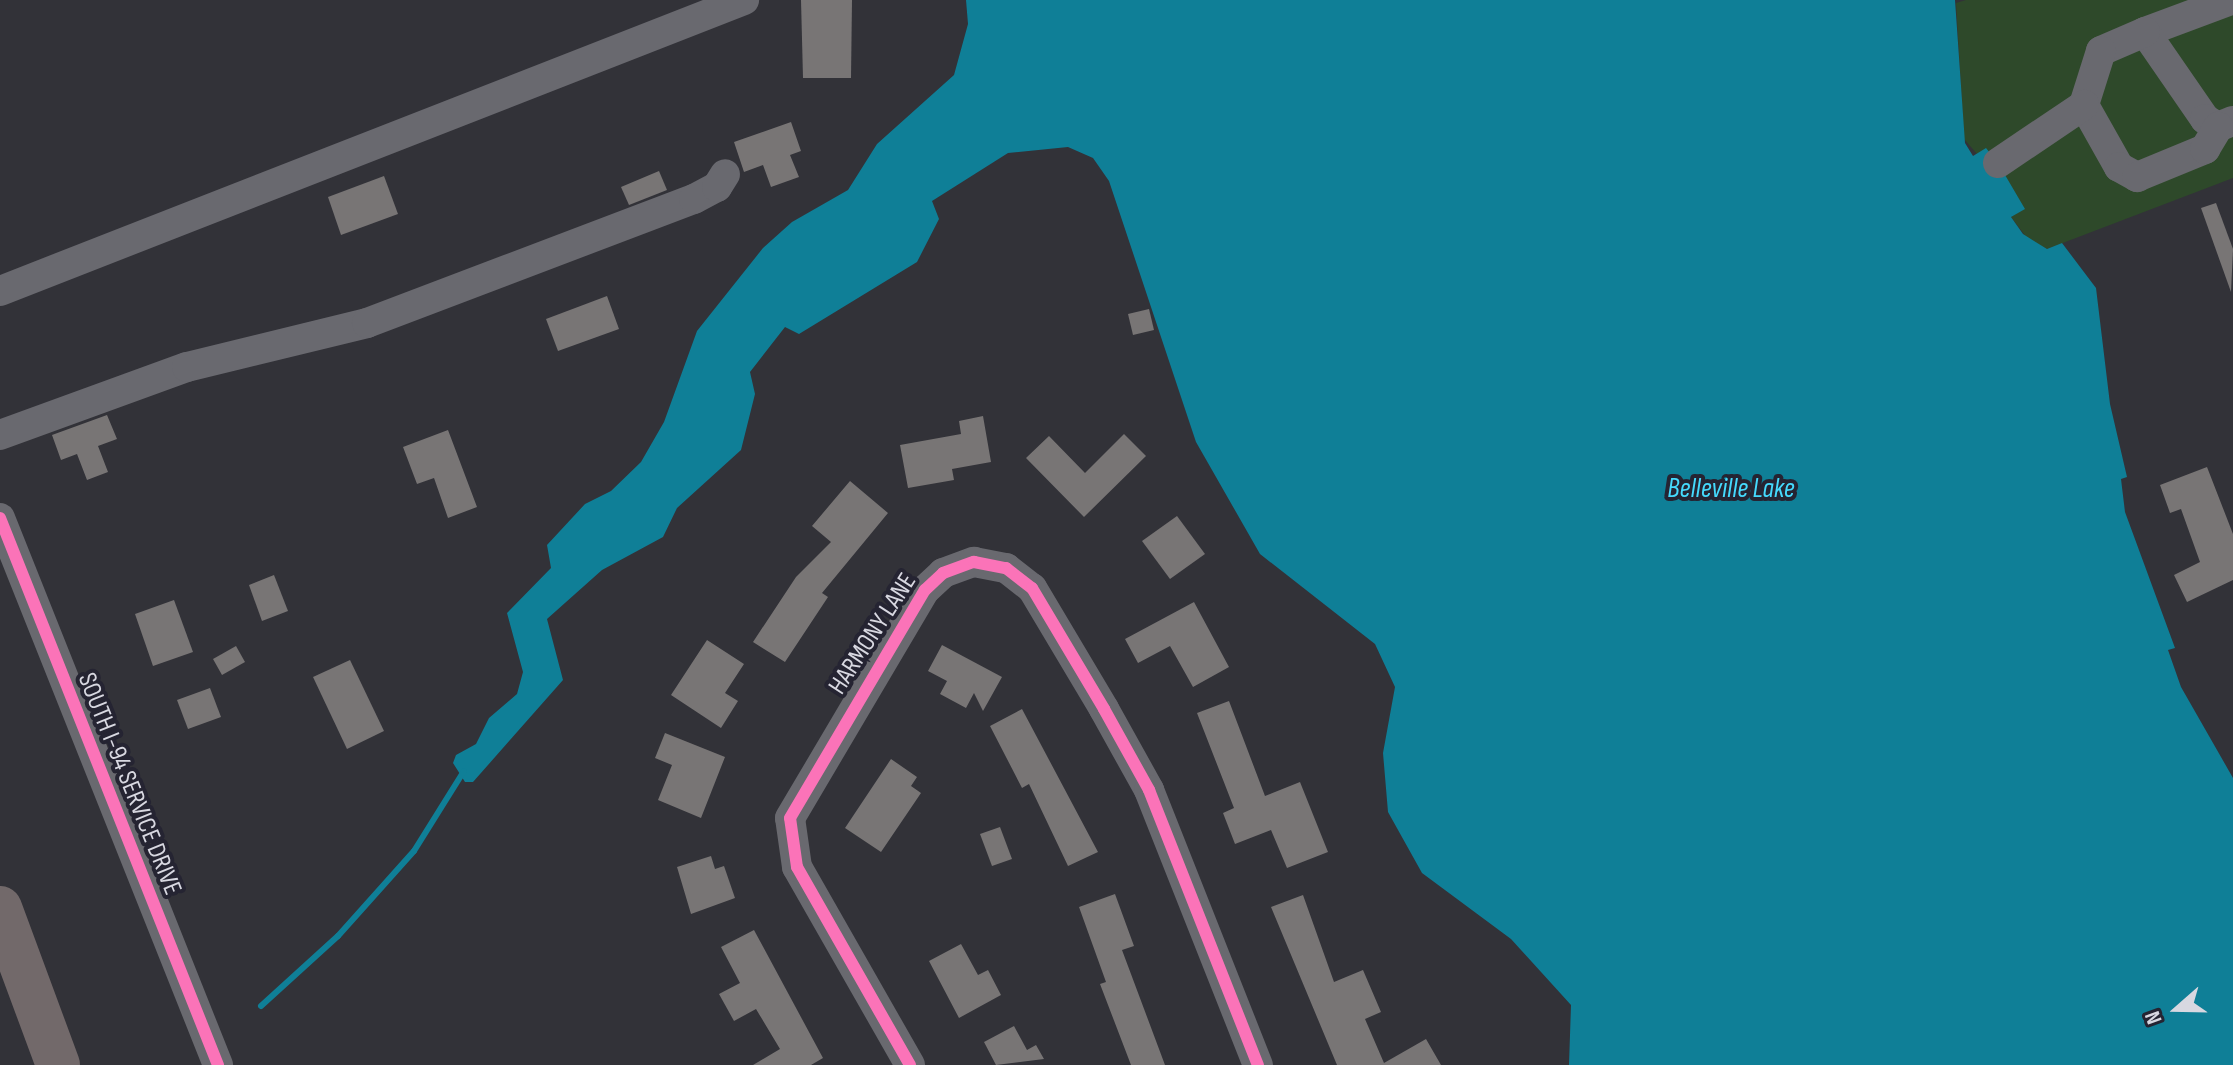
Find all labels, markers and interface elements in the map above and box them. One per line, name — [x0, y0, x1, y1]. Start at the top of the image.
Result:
water label: Belleville Lake — [1667, 472, 1795, 506]
street label: HARMONY LANE — [822, 568, 924, 700]
street label: SOUTH I-94 SERVICE DRIVE — [70, 668, 188, 900]
north arrow — [2137, 969, 2217, 1049]
text: N — [2139, 1007, 2169, 1028]

